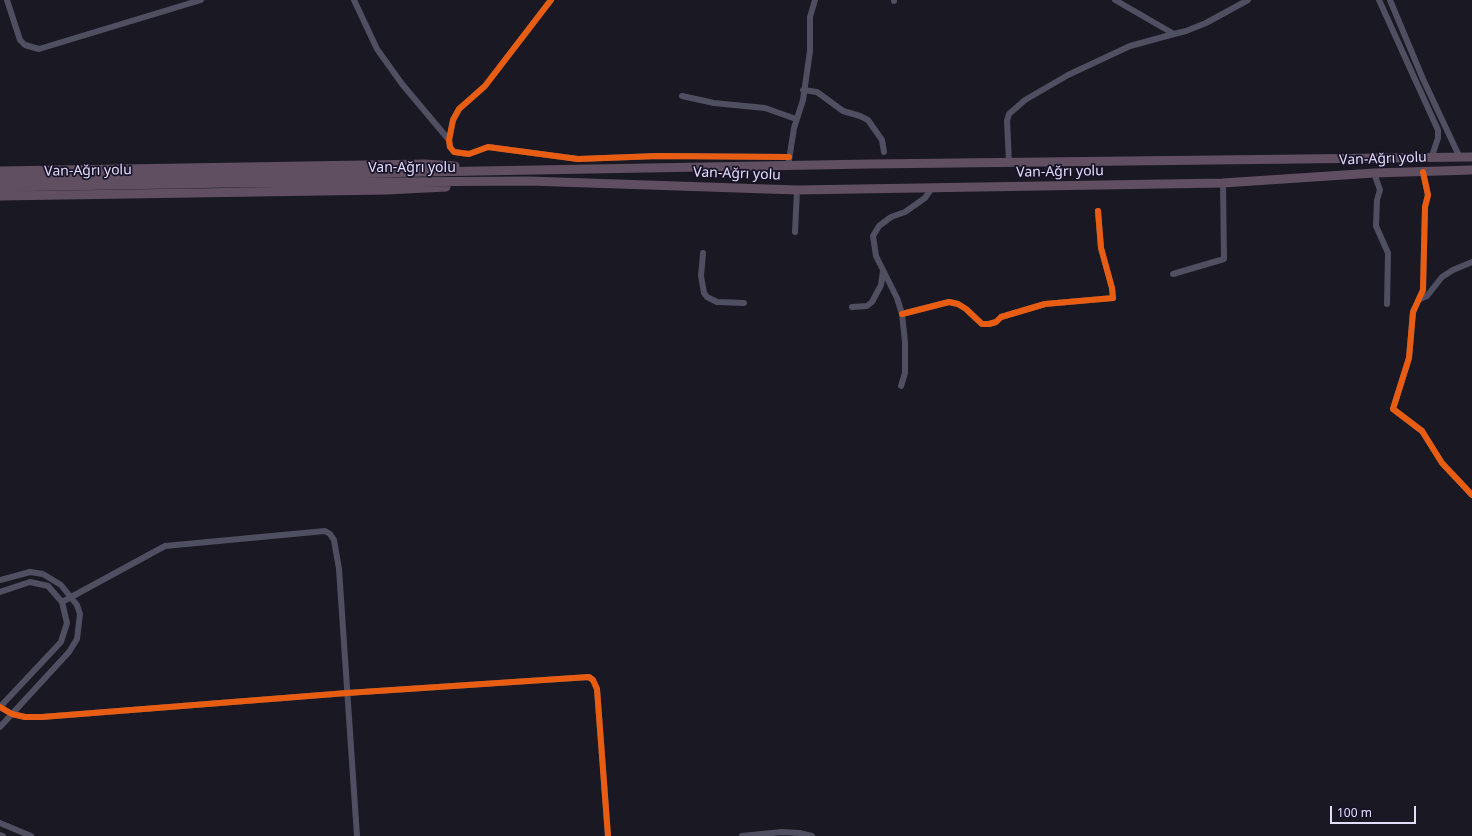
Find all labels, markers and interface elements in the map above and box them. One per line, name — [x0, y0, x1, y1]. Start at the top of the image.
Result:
street label: Van-Ağrı yolu — [1339, 149, 1427, 169]
street label: Van-Ağrı yolu — [368, 160, 456, 176]
street label: Van-Ağrı yolu — [44, 162, 132, 180]
street label: Van-Ağrı yolu — [1016, 163, 1104, 181]
street label: Van-Ağrı yolu — [693, 164, 781, 184]
scale bar — [1332, 798, 1418, 824]
text: 100 m — [1337, 804, 1372, 821]

